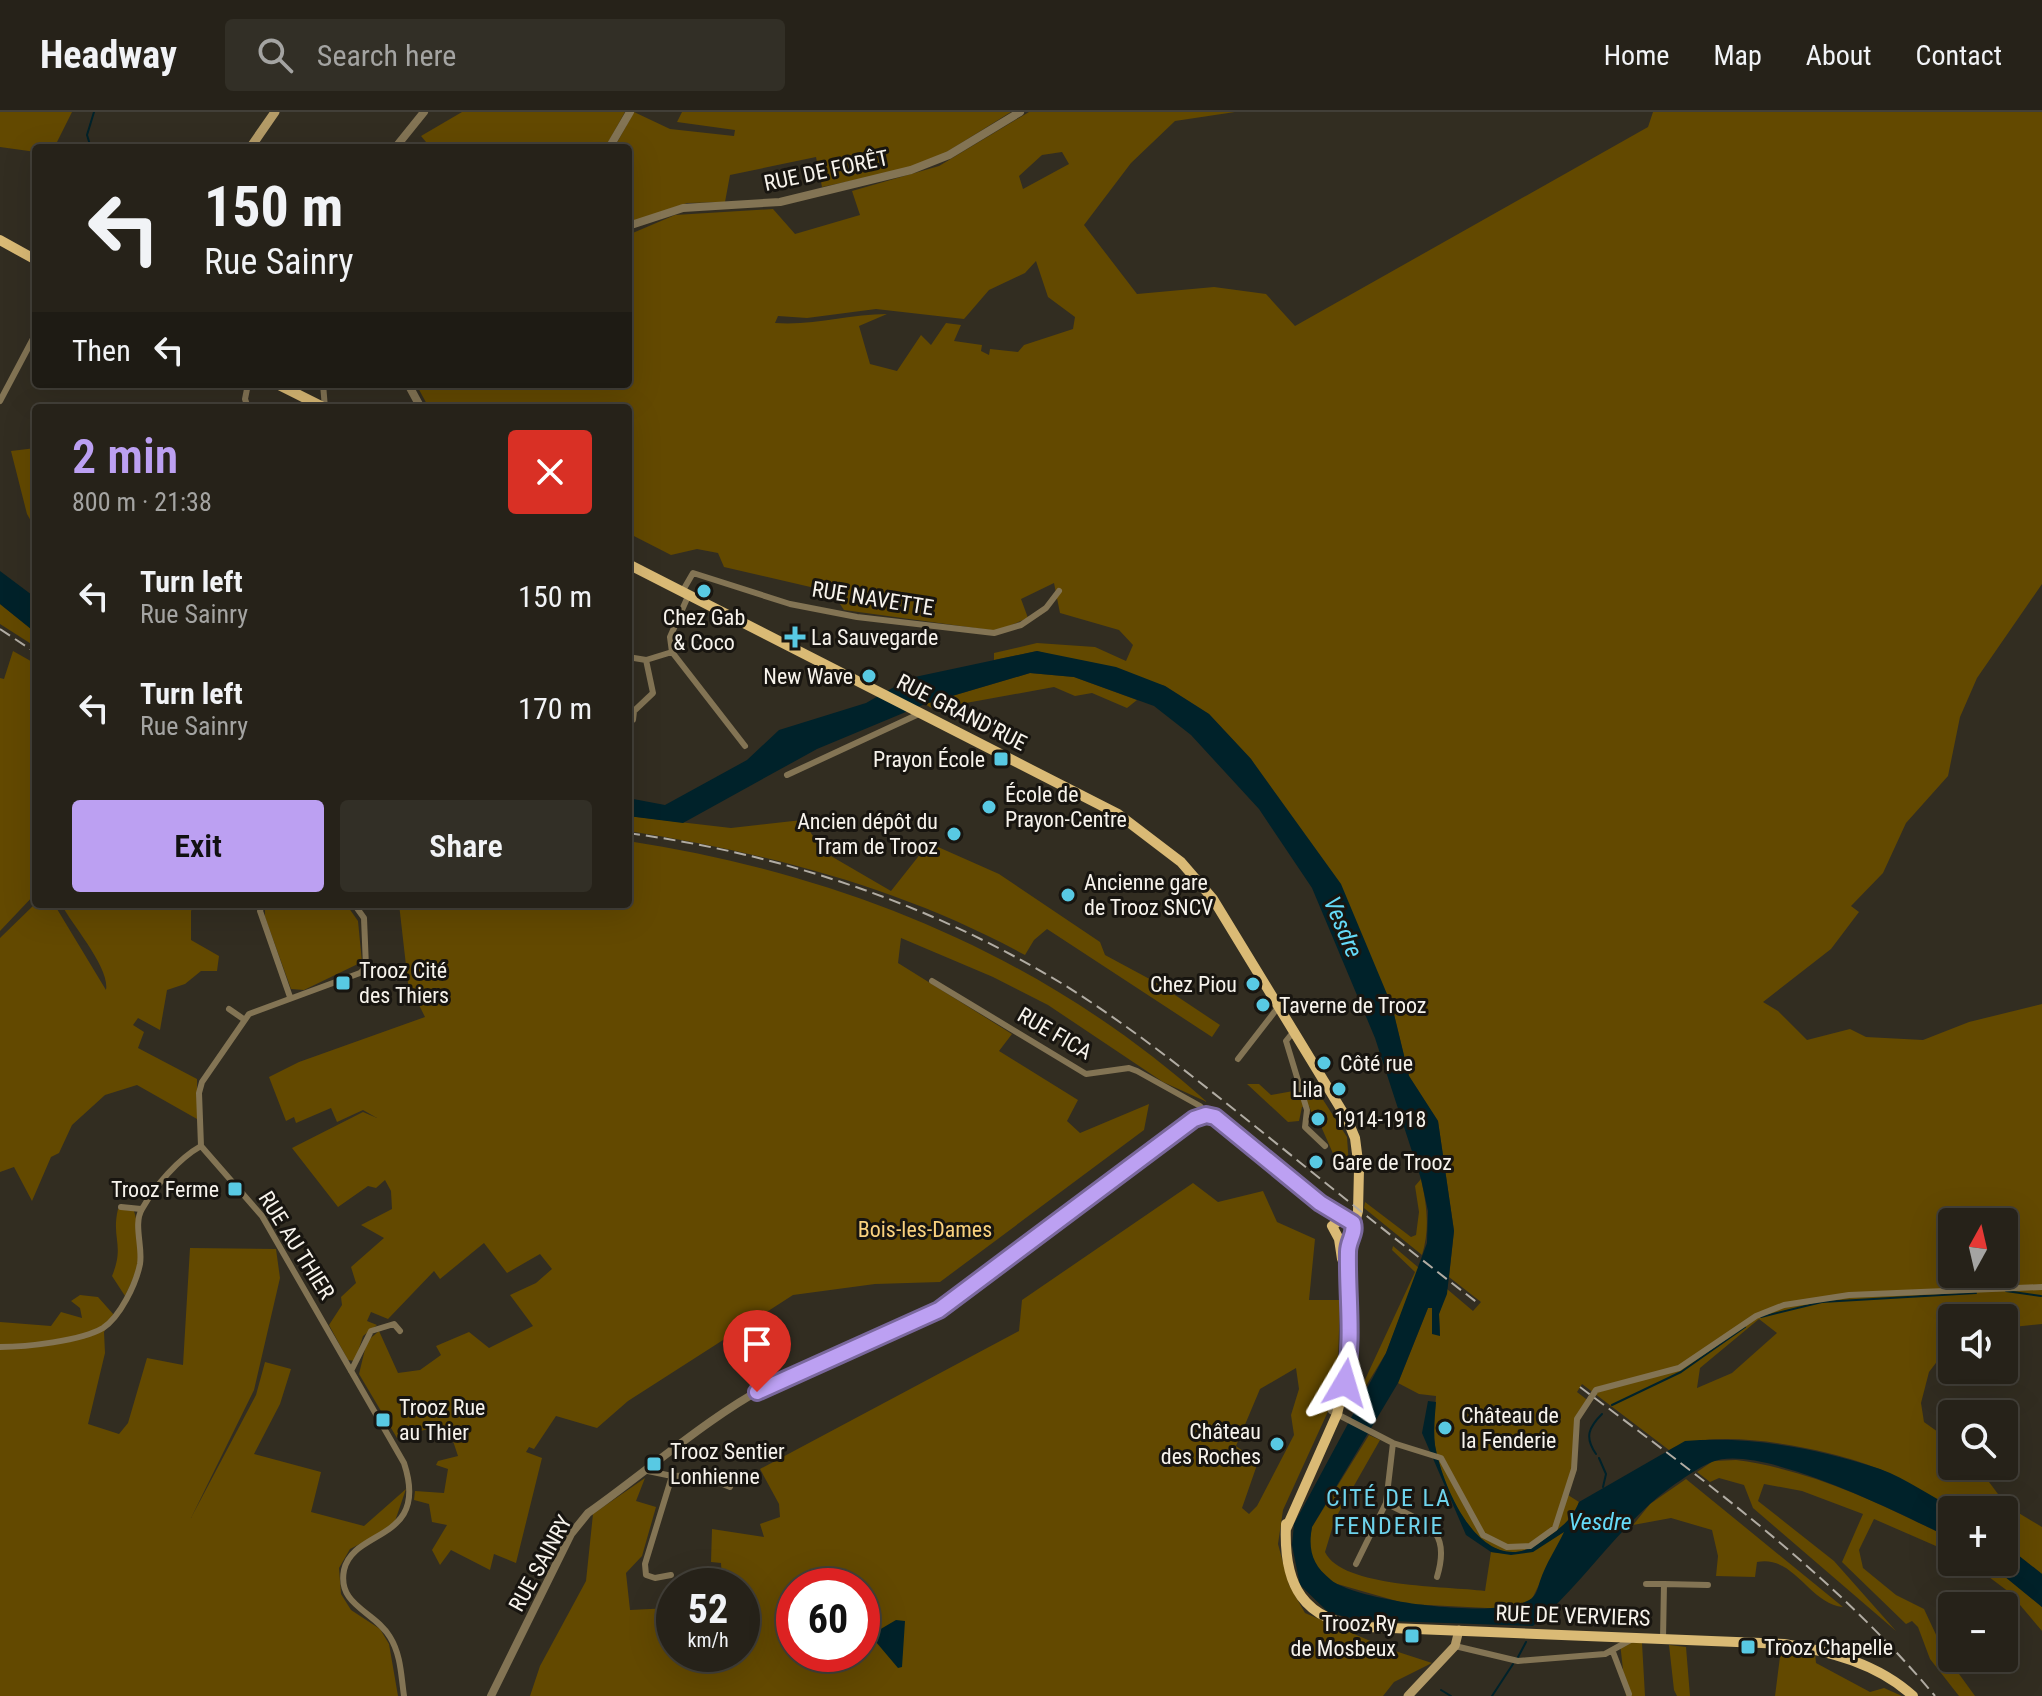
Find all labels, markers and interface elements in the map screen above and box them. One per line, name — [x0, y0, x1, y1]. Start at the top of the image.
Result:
search box — [225, 19, 785, 91]
text: Headway — [40, 33, 177, 77]
icon: search — [253, 33, 297, 77]
text: Search here — [317, 38, 456, 73]
text: Home — [1604, 39, 1669, 72]
text: Map — [1713, 39, 1762, 72]
text: About — [1806, 39, 1872, 72]
text: Contact — [1916, 39, 2002, 72]
street label: RUE DE FORÊT — [762, 145, 891, 196]
text: 150 m — [204, 174, 343, 240]
icon: left — [72, 176, 176, 280]
text: Rue Sainry — [204, 241, 354, 283]
icon: left — [147, 328, 191, 372]
text: Then — [72, 333, 131, 368]
text: 2 min — [72, 428, 178, 485]
button: close — [508, 430, 592, 514]
text: 800 m · 21:38 — [72, 487, 212, 517]
text: Turn left — [140, 564, 243, 599]
icon: left — [72, 574, 116, 618]
street label: RUE NAVETTE — [810, 577, 936, 620]
text: 150 m — [518, 579, 592, 614]
marker: Chez Gab & Coco — [695, 582, 713, 600]
text: Rue Sainry — [140, 599, 248, 629]
place label: Chez Gab & Coco — [663, 605, 745, 655]
place label: La Sauvegarde — [811, 625, 938, 650]
marker: La Sauvegarde — [786, 628, 804, 646]
place label: New Wave — [763, 664, 853, 689]
marker: New Wave — [860, 667, 878, 685]
street label: RUE GRAND'RUE — [893, 669, 1031, 756]
text: Turn left — [140, 676, 243, 711]
icon: left — [72, 686, 116, 730]
text: 170 m — [518, 691, 592, 726]
text: Rue Sainry — [140, 711, 248, 741]
place label: Prayon École — [873, 747, 985, 772]
marker: Prayon École — [992, 750, 1010, 768]
place label: École de Prayon-Centre — [1005, 782, 1127, 832]
marker: École de Prayon-Centre — [980, 798, 998, 816]
button: Exit — [72, 800, 324, 892]
button: Share — [340, 800, 592, 892]
place label: Ancien dépôt du Tram de Trooz — [797, 809, 938, 859]
marker: Ancien dépôt du Tram de Trooz — [945, 825, 963, 843]
place label: Ancienne gare de Trooz SNCV — [1084, 870, 1213, 920]
marker: Ancienne gare de Trooz SNCV — [1059, 886, 1077, 904]
water label: Vesdre — [1318, 892, 1368, 962]
place label: Trooz Cité des Thiers — [359, 958, 449, 1008]
place label: Chez Piou — [1150, 972, 1237, 997]
marker: Trooz Cité des Thiers — [334, 974, 352, 992]
marker: Chez Piou — [1244, 975, 1262, 993]
place label: Taverne de Trooz — [1279, 993, 1426, 1018]
marker: Taverne de Trooz — [1254, 996, 1272, 1014]
street label: RUE FICA — [1013, 1002, 1096, 1065]
place label: Côté rue — [1340, 1051, 1413, 1076]
marker: Côté rue — [1315, 1054, 1333, 1072]
place label: Lila — [1292, 1077, 1323, 1102]
marker: Lila — [1330, 1080, 1348, 1098]
place label: 1914-1918 — [1334, 1107, 1426, 1132]
marker: 1914-1918 — [1309, 1110, 1327, 1128]
place label: Gare de Trooz — [1332, 1150, 1452, 1175]
marker: Gare de Trooz — [1307, 1153, 1325, 1171]
place label: Trooz Ferme — [111, 1177, 219, 1202]
marker: Trooz Ferme — [226, 1180, 244, 1198]
street label: RUE AU THIER — [253, 1187, 340, 1304]
north arrow — [1938, 1208, 2018, 1288]
map controls — [1938, 1208, 2018, 1672]
park label: Bois-les-Dames — [858, 1217, 992, 1242]
button: sound — [1938, 1304, 2018, 1384]
pin — [723, 1310, 791, 1392]
icon: arrive — [735, 1322, 779, 1366]
position arrow — [1303, 1341, 1387, 1425]
place label: Trooz Rue au Thier — [399, 1395, 485, 1445]
button: search — [1938, 1400, 2018, 1480]
place label: Château de la Fenderie — [1461, 1403, 1559, 1453]
marker: Trooz Rue au Thier — [374, 1411, 392, 1429]
place label: Château des Roches — [1161, 1419, 1261, 1469]
marker: Château de la Fenderie — [1436, 1419, 1454, 1437]
marker: Château des Roches — [1268, 1435, 1286, 1453]
place label: Trooz Sentier Lonhienne — [670, 1439, 785, 1489]
marker: Trooz Sentier Lonhienne — [645, 1455, 663, 1473]
district label: CITÉ DE LA FENDERIE — [1326, 1484, 1452, 1540]
button: + — [1938, 1496, 2018, 1576]
water label: Vesdre — [1568, 1508, 1632, 1536]
street label: RUE SAINRY — [504, 1510, 577, 1616]
speed limit sign: 60 — [776, 1568, 880, 1672]
text: 52 — [688, 1586, 728, 1633]
button: − — [1938, 1592, 2018, 1672]
street label: RUE DE VERVIERS — [1495, 1600, 1651, 1631]
place label: Trooz Ry de Mosbeux — [1291, 1611, 1396, 1661]
marker: Trooz Ry de Mosbeux — [1403, 1627, 1421, 1645]
text: km/h — [687, 1628, 729, 1652]
place label: Trooz Chapelle — [1764, 1635, 1893, 1660]
marker: Trooz Chapelle — [1739, 1638, 1757, 1656]

